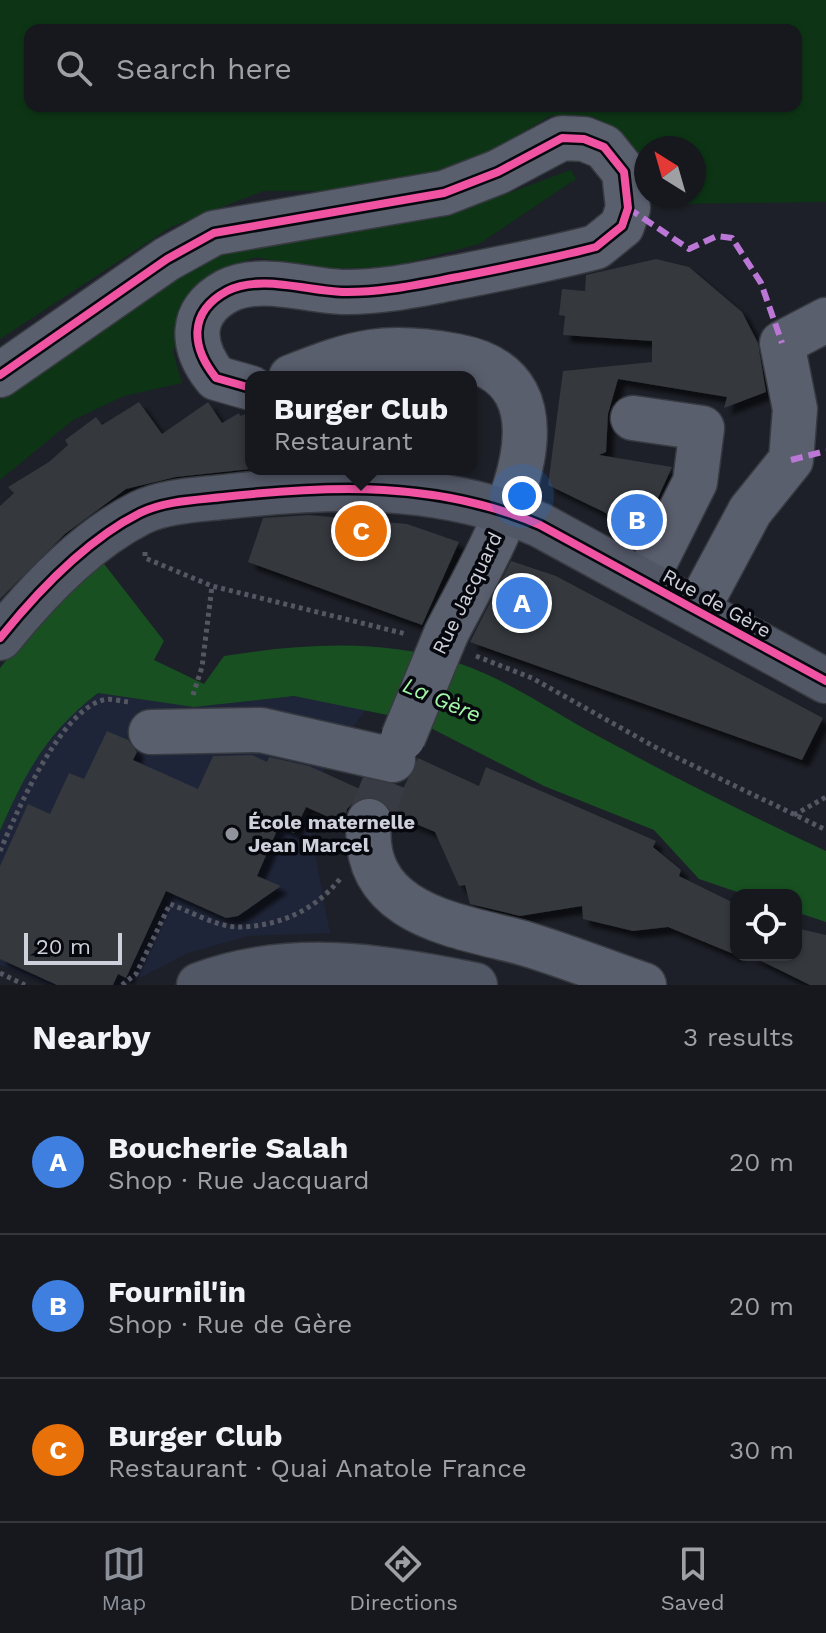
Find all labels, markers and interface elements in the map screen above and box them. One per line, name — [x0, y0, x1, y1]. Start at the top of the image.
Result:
search box — [24, 24, 802, 112]
icon: search — [52, 46, 96, 90]
text: Search here — [116, 51, 292, 86]
north arrow — [634, 136, 706, 208]
popup — [245, 371, 477, 475]
text: Burger Club — [274, 391, 448, 426]
text: Restaurant — [274, 426, 413, 456]
your location — [502, 476, 542, 516]
pin: B — [611, 490, 663, 550]
pin: C — [335, 501, 387, 561]
street label: Rue Jacquard — [427, 528, 507, 658]
street label: Rue de Gère — [659, 563, 775, 643]
pin: A — [496, 573, 548, 633]
water label: La Gère — [399, 672, 485, 728]
place label: École maternelle Jean Marcel — [248, 810, 415, 857]
marker: École maternelle Jean Marcel — [223, 825, 241, 843]
map controls — [730, 889, 802, 961]
button: locate — [730, 889, 802, 961]
scale bar — [24, 929, 122, 965]
text: 20 m — [36, 934, 91, 959]
text: Nearby — [32, 1017, 151, 1057]
text: 3 results — [683, 1022, 794, 1052]
text: Boucherie Salah — [108, 1130, 348, 1165]
text: A — [49, 1147, 67, 1177]
text: 20 m — [729, 1147, 794, 1177]
text: Shop · Rue Jacquard — [108, 1165, 370, 1195]
text: Fournil'in — [108, 1274, 246, 1309]
text: B — [49, 1291, 67, 1321]
text: 20 m — [729, 1291, 794, 1321]
text: Shop · Rue de Gère — [108, 1309, 352, 1339]
text: Burger Club — [108, 1418, 283, 1453]
text: C — [49, 1435, 67, 1465]
text: 30 m — [729, 1435, 794, 1465]
text: Restaurant · Quai Anatole France — [108, 1453, 527, 1483]
tab: Map — [101, 1542, 146, 1615]
tab: Directions — [349, 1542, 458, 1615]
tab: Saved — [661, 1542, 725, 1615]

